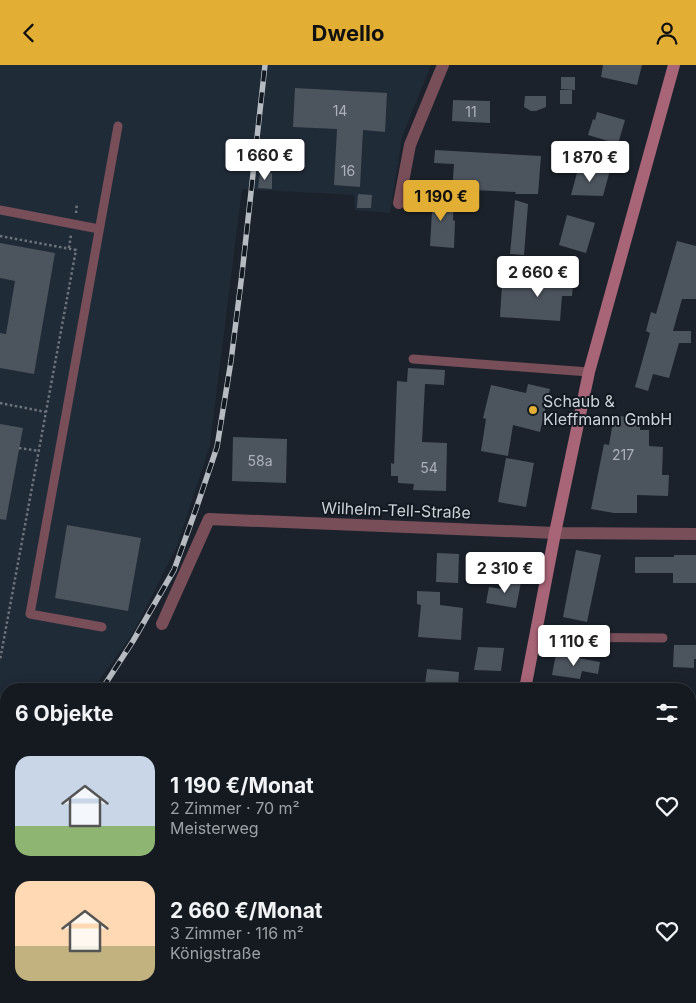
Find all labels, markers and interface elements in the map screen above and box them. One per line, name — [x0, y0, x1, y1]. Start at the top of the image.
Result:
icon: back — [15, 19, 43, 47]
icon: person — [653, 19, 681, 47]
text: Dwello — [312, 20, 384, 46]
house number: 14 — [333, 102, 347, 119]
house number: 11 — [465, 103, 477, 120]
pin: 1 660 € — [219, 139, 311, 181]
pin: 1 870 € — [544, 141, 636, 183]
text: 1 660 € — [237, 145, 294, 165]
text: 1 870 € — [562, 147, 618, 167]
house number: 16 — [341, 162, 355, 179]
pin: 1 190 € — [395, 179, 487, 222]
text: 1 190 € — [414, 186, 468, 206]
pin: 2 660 € — [492, 255, 584, 298]
text: 2 660 € — [508, 262, 568, 282]
place label: Schaub & Kleffmann GmbH — [543, 391, 672, 429]
marker: Schaub & Kleffmann GmbH — [527, 404, 539, 416]
house number: 217 — [612, 446, 634, 463]
house number: 58a — [247, 452, 273, 469]
house number: 54 — [420, 459, 438, 476]
street label: Wilhelm-Tell-Straße — [321, 497, 471, 523]
pin: 2 310 € — [459, 551, 551, 594]
text: 2 310 € — [477, 558, 533, 578]
pin: 1 110 € — [528, 625, 620, 667]
text: 1 110 € — [549, 631, 599, 651]
icon: filters — [653, 699, 681, 727]
text: 6 Objekte — [15, 701, 113, 726]
text: 1 190 €/Monat — [170, 773, 314, 798]
icon: home — [55, 776, 115, 836]
icon: heart — [653, 792, 681, 820]
text: 2 Zimmer · 70 m² — [170, 798, 300, 818]
text: Meisterweg — [170, 818, 259, 838]
text: 2 660 €/Monat — [170, 898, 323, 923]
icon: home — [55, 901, 115, 961]
icon: heart — [653, 917, 681, 945]
text: 3 Zimmer · 116 m² — [170, 923, 304, 943]
text: Königstraße — [170, 943, 261, 963]

